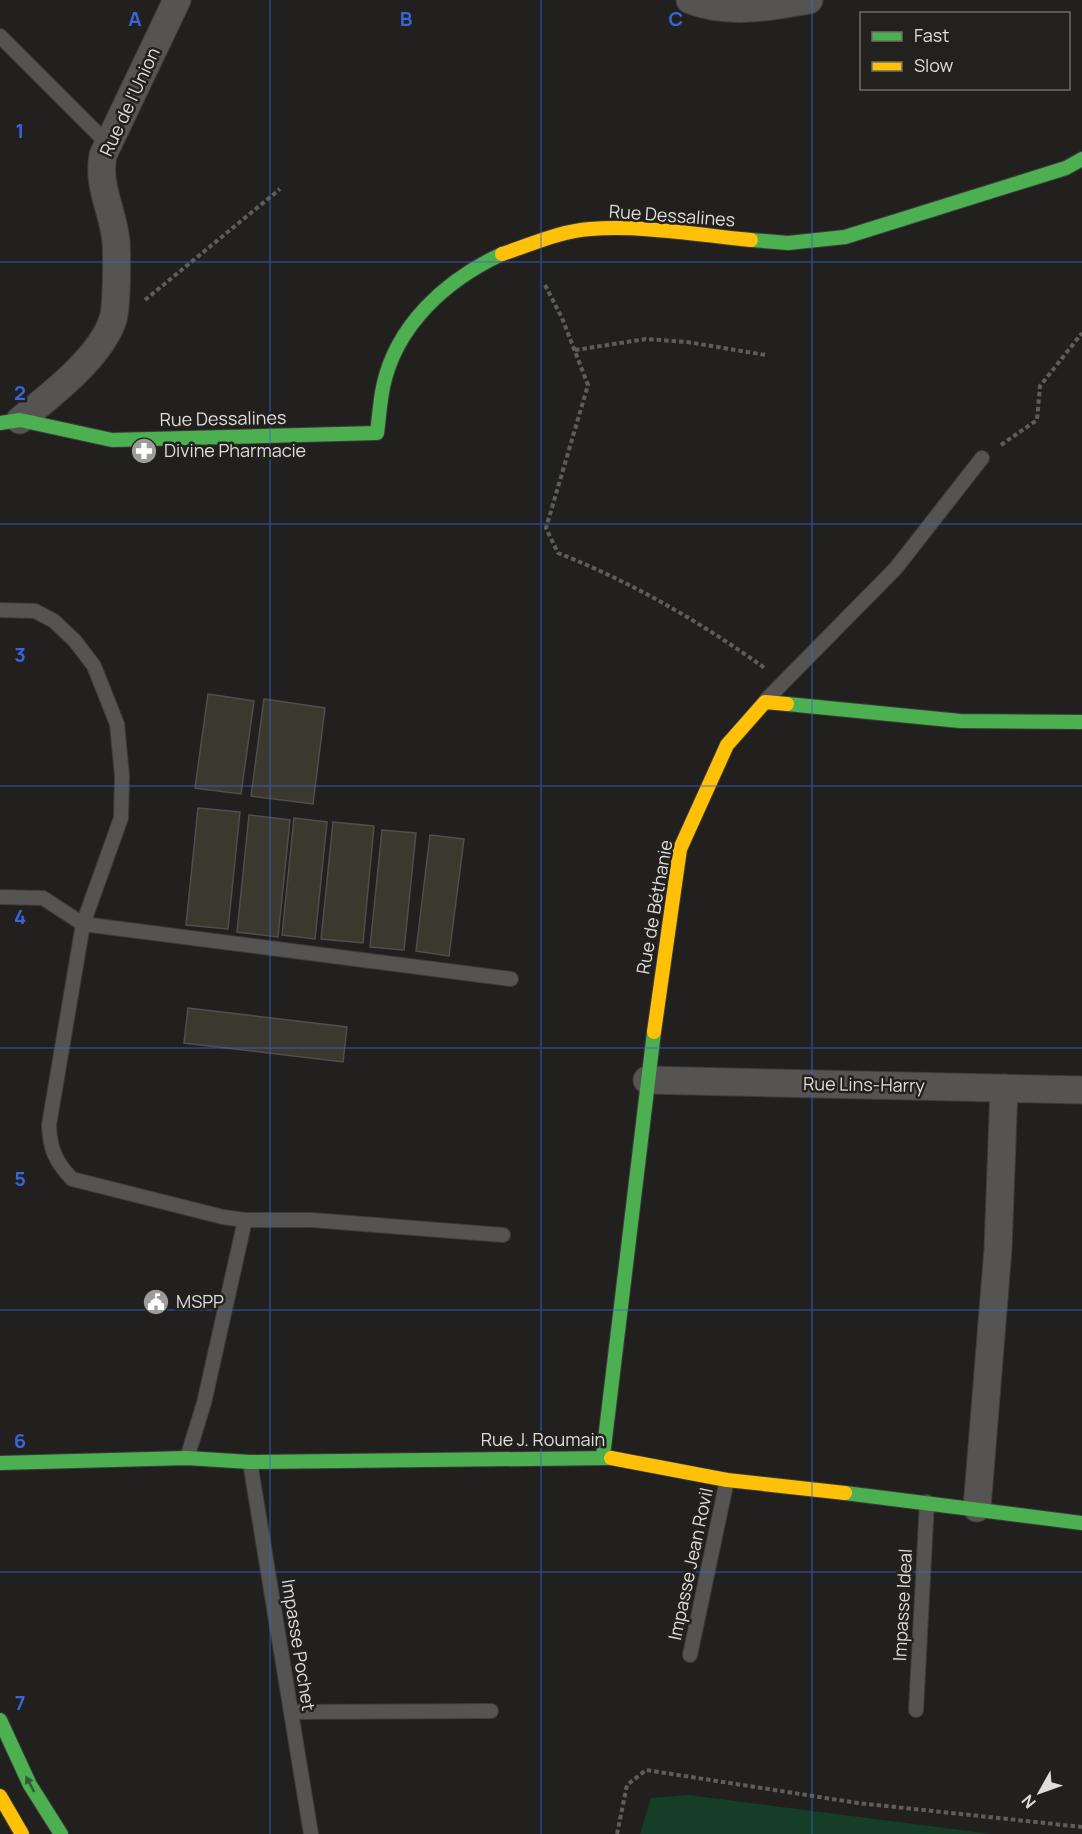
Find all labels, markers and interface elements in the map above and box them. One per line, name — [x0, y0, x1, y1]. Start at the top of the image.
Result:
text: A — [128, 5, 142, 32]
text: B — [400, 5, 413, 32]
text: C — [669, 5, 683, 32]
legend — [860, 12, 1070, 90]
text: Fast — [914, 23, 949, 47]
street label: Rue de l'Union — [93, 43, 165, 160]
text: Slow — [914, 53, 954, 77]
text: 1 — [16, 117, 24, 144]
street label: Rue Dessalines — [608, 199, 736, 231]
text: 2 — [14, 379, 26, 406]
street label: Rue Dessalines — [159, 405, 287, 431]
pharmacy icon: Divine Pharmacie — [129, 436, 159, 466]
place label: Divine Pharmacie — [164, 438, 306, 462]
text: 3 — [14, 641, 26, 668]
street label: Rue de Béthanie — [630, 838, 678, 976]
text: 4 — [14, 903, 26, 930]
street label: Rue Lins-Harry — [803, 1071, 926, 1097]
text: 5 — [14, 1165, 26, 1192]
public building icon: MSPP — [141, 1287, 171, 1317]
place label: MSPP — [176, 1289, 224, 1313]
text: 6 — [14, 1427, 26, 1454]
street label: Rue J. Roumain — [481, 1427, 605, 1451]
street label: Impasse Jean Rovil — [662, 1485, 718, 1642]
street label: Impasse Ideal — [887, 1548, 917, 1662]
street label: Impasse Pochet — [277, 1577, 321, 1712]
text: 7 — [15, 1689, 25, 1716]
north arrow — [1010, 1762, 1070, 1822]
one-way arrow — [25, 1776, 35, 1793]
text: N — [1016, 1790, 1041, 1813]

